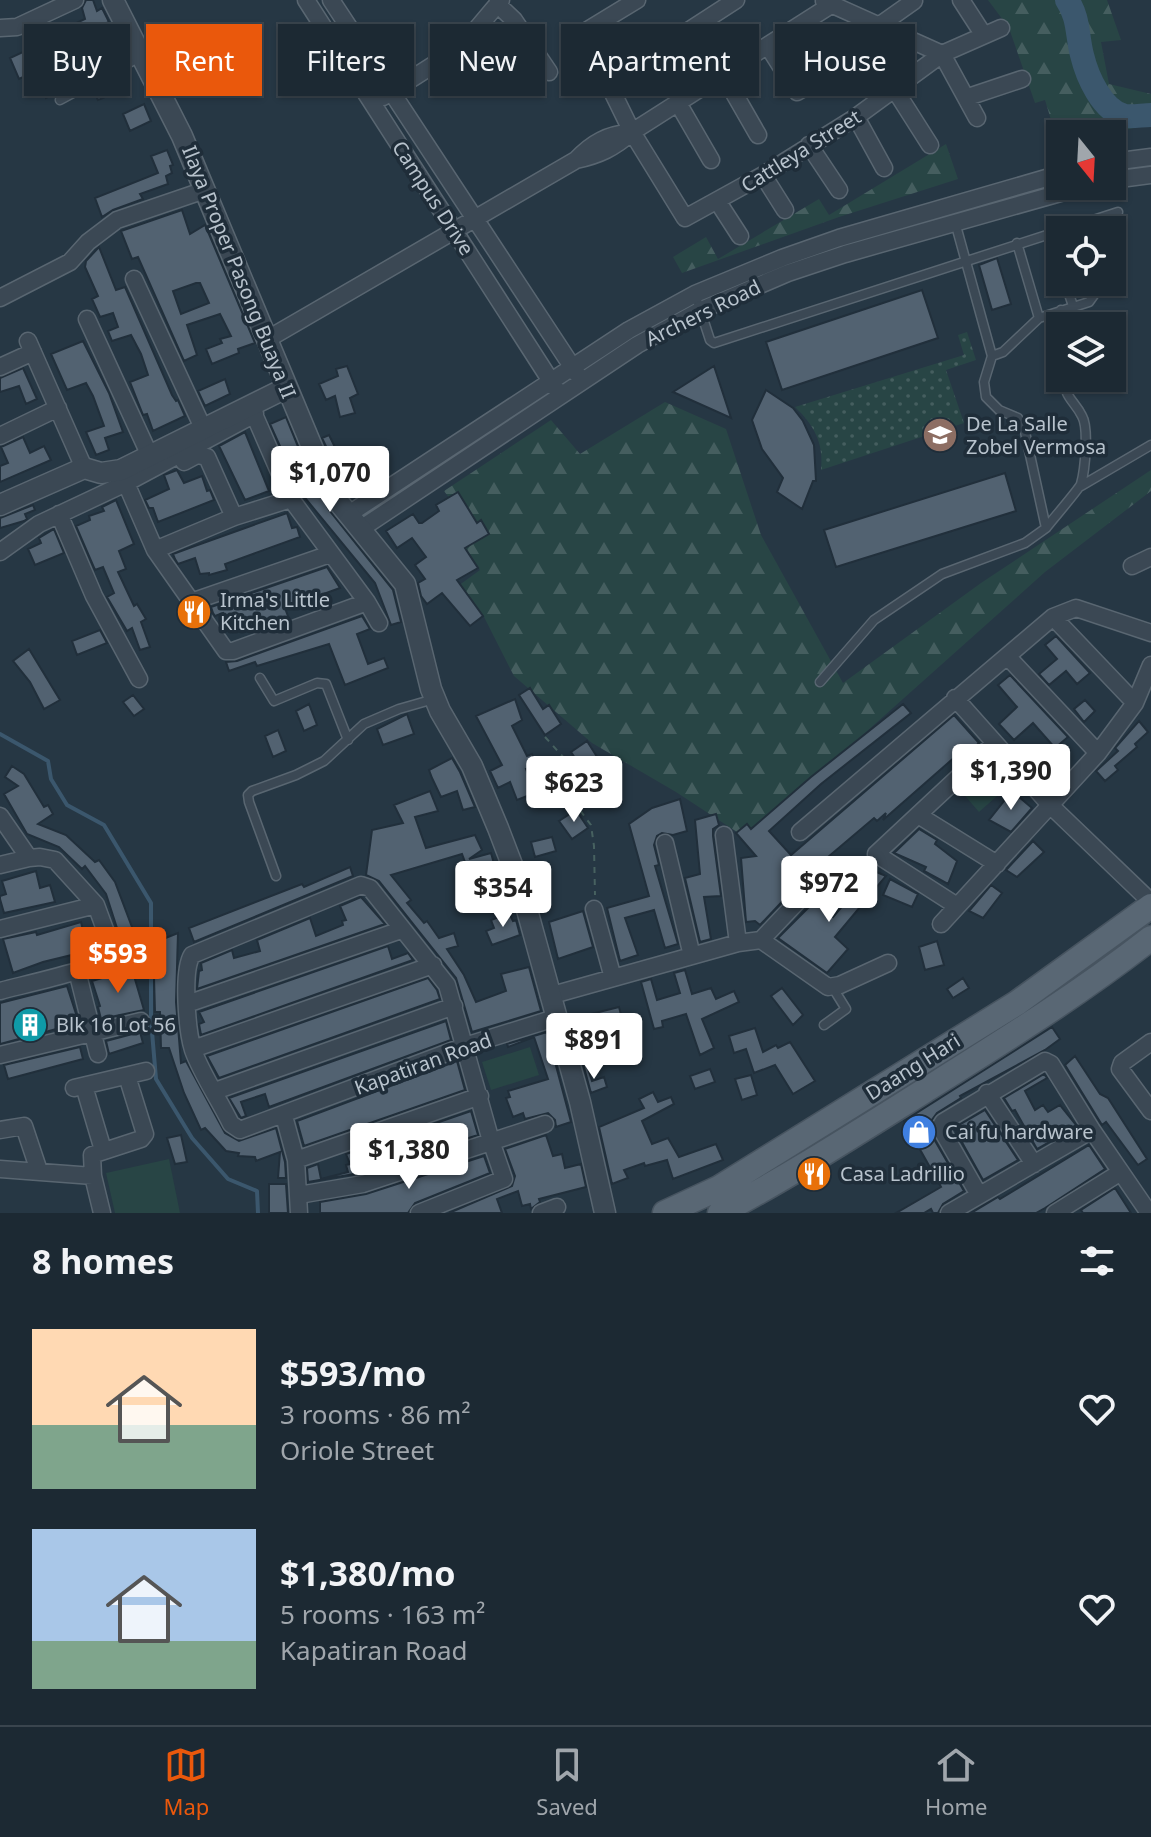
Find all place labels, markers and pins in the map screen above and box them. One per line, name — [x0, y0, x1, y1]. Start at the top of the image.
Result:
place label: De La Salle Zobel Vermosa — [966, 410, 1106, 460]
school or university icon: De La Salle Zobel Vermosa — [921, 416, 959, 454]
pin: $1,070 — [265, 446, 395, 514]
place label: Irma's Little Kitchen — [220, 586, 330, 636]
restaurant icon: Irma's Little Kitchen — [175, 593, 213, 631]
pin: $1,390 — [946, 744, 1076, 812]
pin: $623 — [527, 756, 621, 824]
pin: $972 — [782, 856, 876, 924]
pin: $354 — [456, 861, 550, 929]
pin: $593 — [71, 927, 165, 995]
building icon: Blk 16 Lot 56 — [11, 1006, 49, 1044]
place label: Blk 16 Lot 56 — [56, 1011, 176, 1038]
pin: $891 — [547, 1013, 641, 1081]
shop icon: Cai fu hardware — [900, 1113, 938, 1151]
place label: Cai fu hardware — [945, 1118, 1093, 1145]
pin: $1,380 — [344, 1123, 474, 1191]
restaurant icon: Casa Ladrillio — [795, 1155, 833, 1193]
place label: Casa Ladrillio — [840, 1160, 965, 1187]

